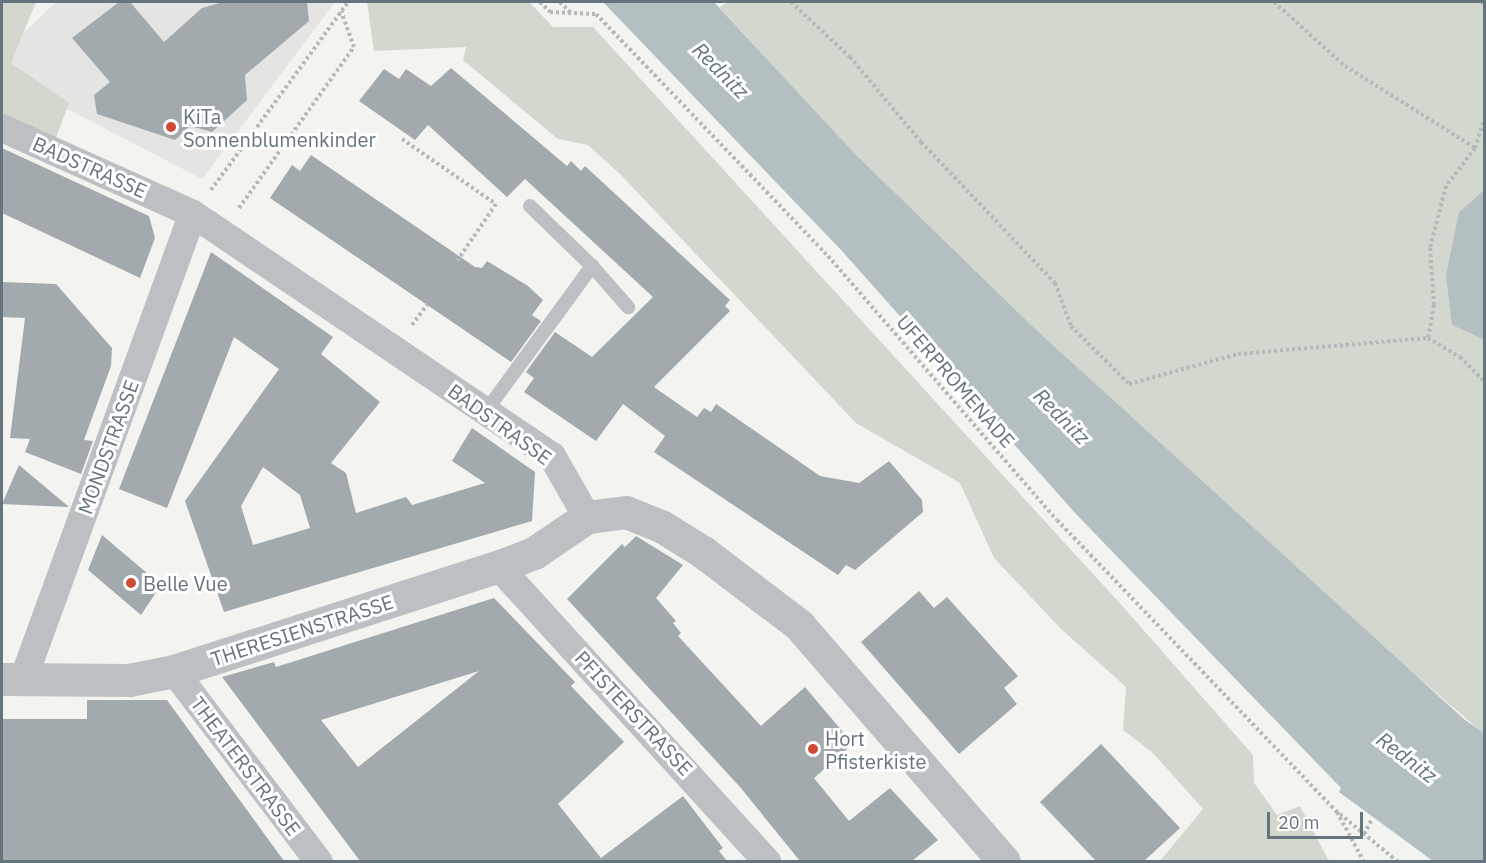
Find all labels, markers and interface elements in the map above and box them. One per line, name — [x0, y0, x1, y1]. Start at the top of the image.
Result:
water label: Rednitz — [688, 37, 754, 103]
place label: KiTa Sonnenblumenkinder — [183, 104, 376, 151]
marker: KiTa Sonnenblumenkinder — [164, 120, 178, 134]
street label: BADSTRASSE — [29, 131, 151, 203]
street label: UFERPROMENADE — [892, 310, 1020, 452]
street label: MONDSTRASSE — [73, 377, 143, 517]
street label: BADSTRASSE — [444, 378, 556, 470]
water label: Rednitz — [1029, 383, 1095, 449]
place label: Belle Vue — [143, 571, 228, 595]
marker: Belle Vue — [124, 576, 138, 590]
street label: THERESIENSTRASSE — [208, 589, 396, 671]
street label: PFISTERSTRASSE — [570, 646, 698, 780]
street label: THEATERSTRASSE — [186, 692, 306, 840]
place label: Hort Pfisterkiste — [825, 726, 926, 773]
water label: Rednitz — [1372, 726, 1442, 788]
marker: Hort Pfisterkiste — [806, 742, 820, 756]
scale bar — [1270, 800, 1366, 838]
text: 20 m — [1278, 811, 1320, 834]

